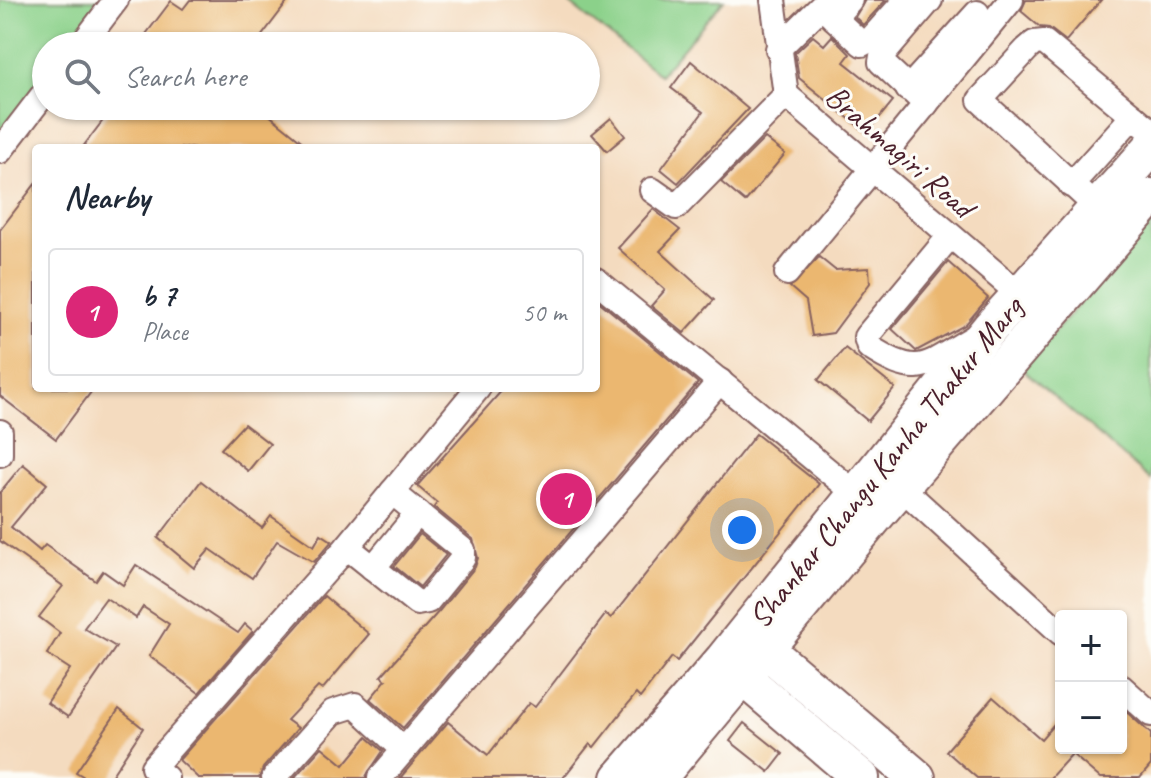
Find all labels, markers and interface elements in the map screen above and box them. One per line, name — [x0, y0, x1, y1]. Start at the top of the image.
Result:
search box — [32, 32, 600, 120]
icon: search — [60, 54, 104, 98]
text: Search here — [124, 57, 246, 95]
street label: Brahmagiri Road — [817, 76, 986, 230]
text: Nearby — [64, 175, 150, 218]
text: b 7 — [142, 277, 176, 315]
street label: Shankar Changu Kanha Thakur Marg — [739, 286, 1033, 636]
text: 1 — [86, 296, 98, 329]
text: 50 m — [522, 296, 566, 329]
text: Place — [142, 315, 188, 348]
pin: 1 — [540, 469, 592, 529]
your location — [722, 510, 762, 550]
map controls — [1055, 610, 1127, 754]
button: + — [1055, 610, 1127, 682]
button: − — [1055, 682, 1127, 754]

